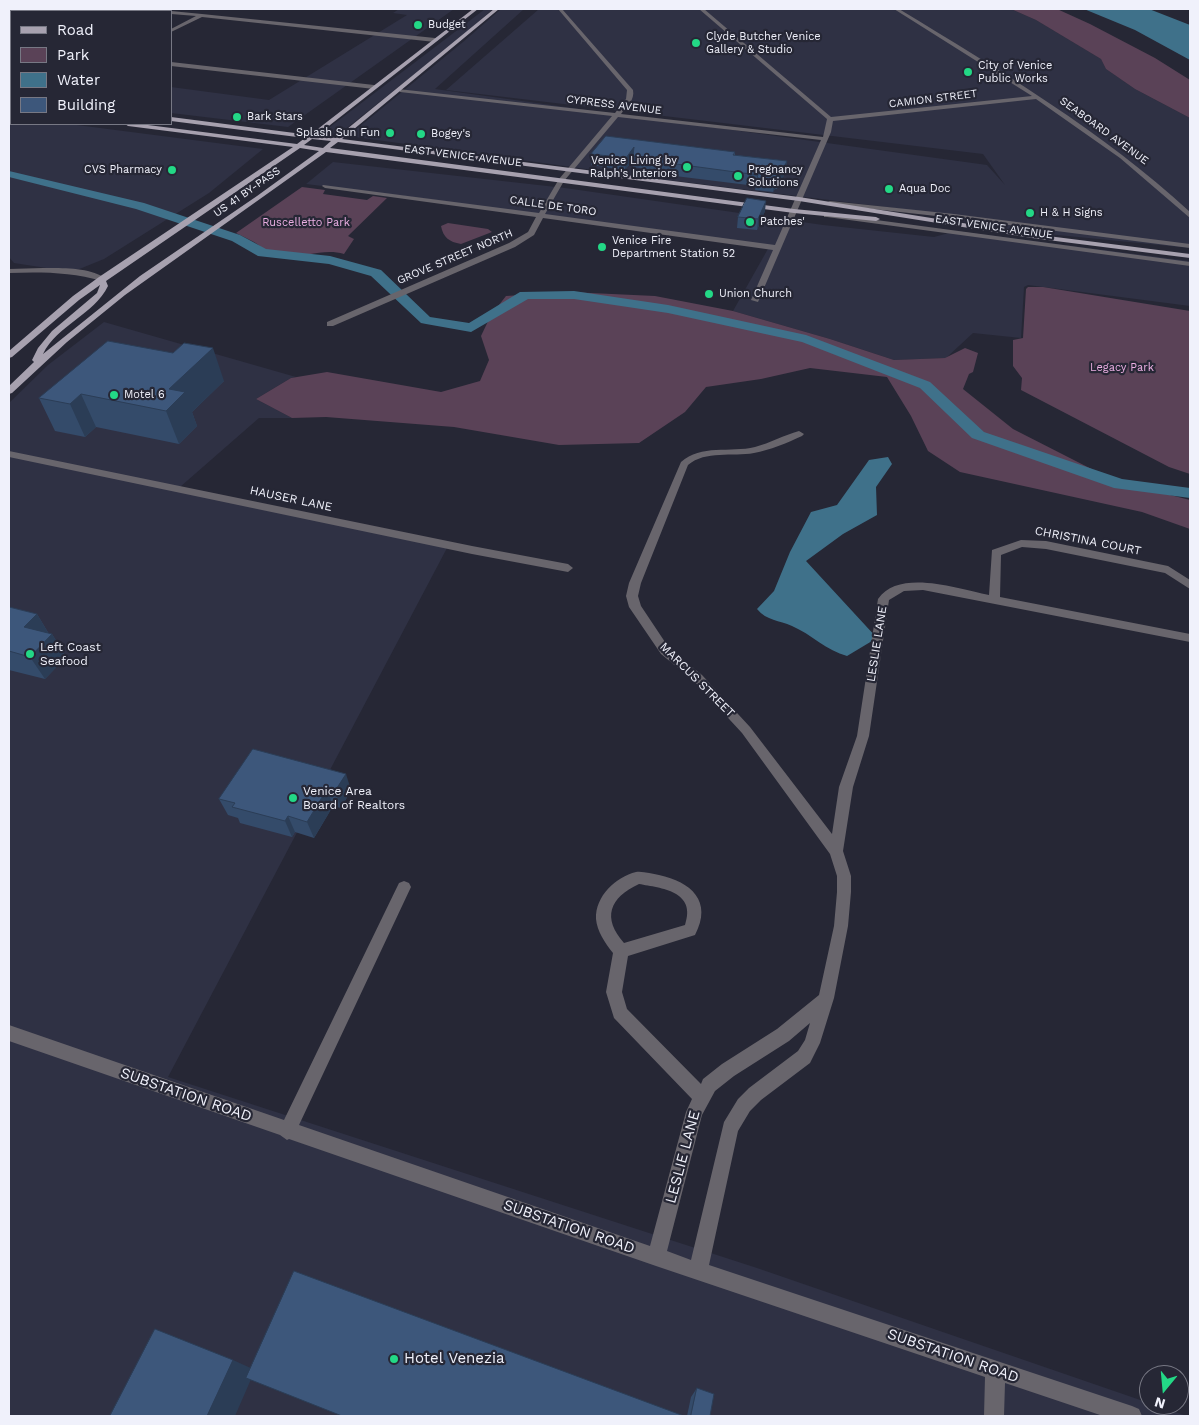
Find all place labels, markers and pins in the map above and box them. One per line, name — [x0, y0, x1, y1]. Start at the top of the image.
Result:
place label: Budget — [428, 18, 466, 32]
marker: Budget — [412, 19, 424, 31]
place label: Clyde Butcher Venice Gallery & Studio — [706, 30, 821, 56]
marker: Clyde Butcher Venice Gallery & Studio — [690, 37, 702, 49]
place label: City of Venice Public Works — [978, 59, 1052, 85]
marker: City of Venice Public Works — [962, 66, 974, 78]
place label: Bark Stars — [247, 110, 303, 124]
marker: Bark Stars — [231, 111, 243, 123]
place label: Splash Sun Fun — [296, 126, 380, 140]
marker: Splash Sun Fun — [384, 127, 396, 139]
place label: Bogey's — [431, 127, 471, 141]
marker: Bogey's — [415, 128, 427, 140]
place label: Venice Living by Ralph's Interiors — [590, 154, 677, 180]
marker: Venice Living by Ralph's Interiors — [681, 161, 693, 173]
place label: CVS Pharmacy — [84, 163, 162, 177]
place label: Pregnancy Solutions — [748, 163, 803, 189]
marker: CVS Pharmacy — [166, 164, 178, 176]
marker: Pregnancy Solutions — [732, 170, 744, 182]
place label: Aqua Doc — [899, 182, 951, 196]
marker: Aqua Doc — [883, 183, 895, 195]
place label: H & H Signs — [1040, 206, 1103, 220]
marker: H & H Signs — [1024, 207, 1036, 219]
place label: Patches' — [760, 215, 805, 229]
marker: Patches' — [744, 216, 756, 228]
place label: Venice Fire Department Station 52 — [612, 234, 735, 260]
marker: Venice Fire Department Station 52 — [596, 241, 608, 253]
place label: Union Church — [719, 287, 792, 301]
marker: Union Church — [703, 288, 715, 300]
place label: Motel 6 — [124, 388, 165, 402]
marker: Motel 6 — [108, 389, 120, 401]
place label: Left Coast Seafood — [40, 640, 101, 668]
marker: Left Coast Seafood — [24, 648, 36, 660]
place label: Venice Area Board of Realtors — [303, 784, 405, 812]
marker: Venice Area Board of Realtors — [287, 792, 299, 804]
place label: Hotel Venezia — [404, 1350, 505, 1368]
marker: Hotel Venezia — [388, 1353, 400, 1365]

